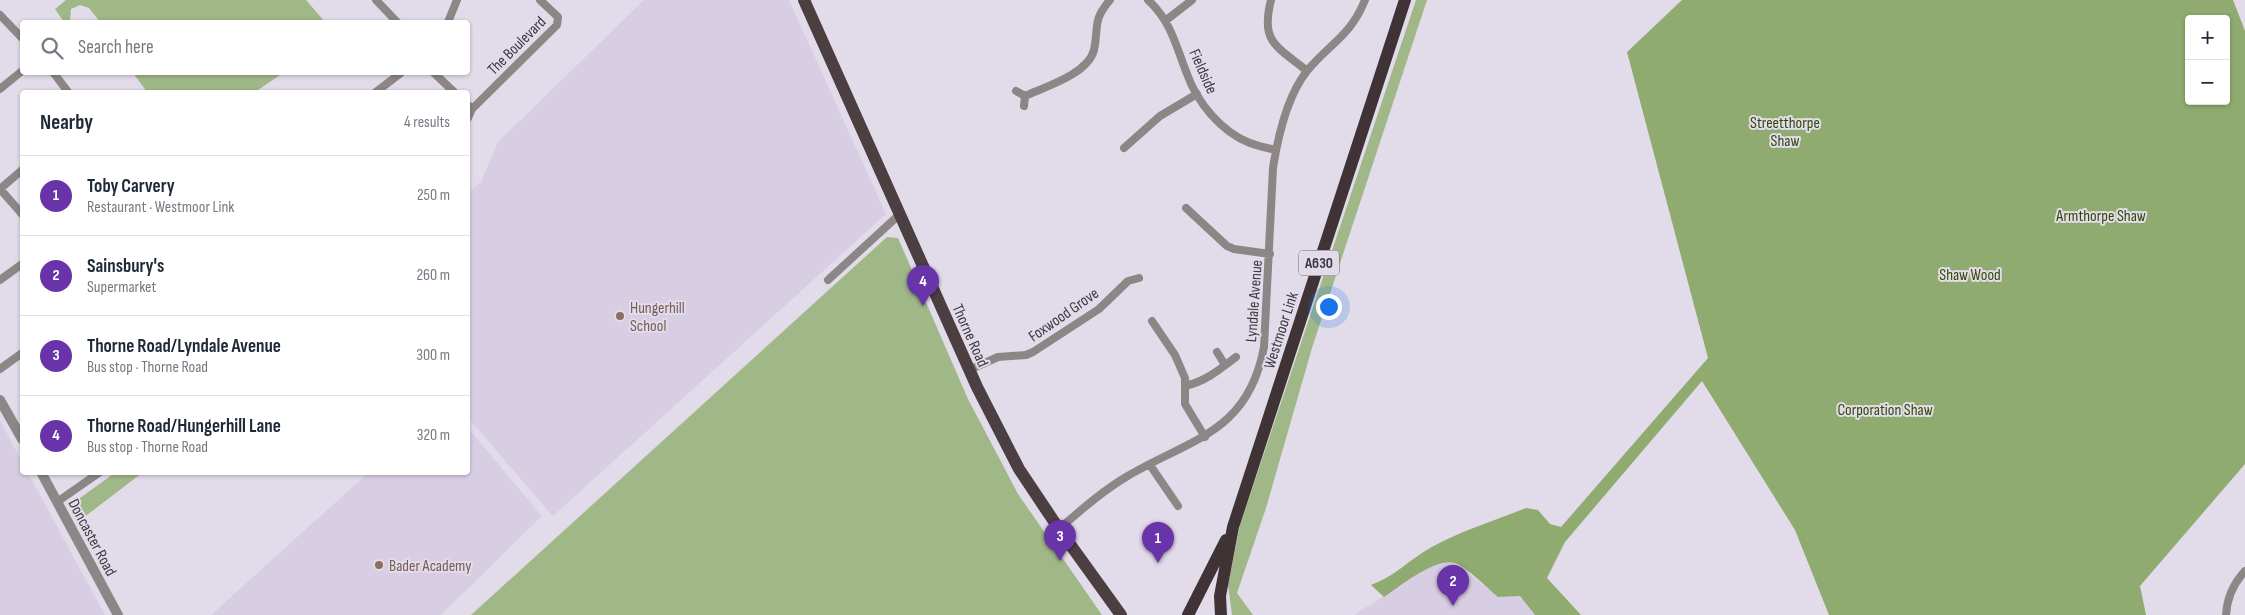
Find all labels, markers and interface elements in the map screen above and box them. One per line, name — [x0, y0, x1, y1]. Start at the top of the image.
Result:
street label: The Boulevard — [484, 13, 550, 79]
map controls — [2185, 15, 2230, 105]
button: + — [2185, 15, 2230, 60]
search box — [20, 20, 470, 75]
icon: search — [38, 34, 66, 62]
text: Search here — [78, 36, 154, 59]
street label: Fieldside — [1184, 46, 1221, 97]
button: − — [2185, 60, 2230, 105]
text: Nearby — [40, 110, 93, 135]
text: 4 results — [404, 113, 450, 132]
park label: Streetthorpe Shaw — [1750, 114, 1820, 151]
text: Toby Carvery — [87, 175, 175, 198]
text: 1 — [53, 186, 59, 205]
text: 250 m — [417, 186, 450, 205]
text: Restaurant · Westmoor Link — [87, 198, 234, 217]
park label: Armthorpe Shaw — [2055, 207, 2146, 226]
road number: A630 — [1299, 250, 1339, 276]
text: Sainsbury's — [87, 255, 164, 278]
street label: Lyndale Avenue — [1242, 259, 1267, 343]
pin: 4 — [907, 265, 939, 306]
text: 2 — [52, 266, 60, 285]
text: 260 m — [416, 266, 450, 285]
park label: Shaw Wood — [1939, 266, 2001, 285]
text: Supermarket — [87, 278, 156, 297]
street label: Foxwood Grove — [1025, 284, 1103, 346]
street label: Westmoor Link — [1260, 290, 1303, 371]
your location — [1316, 294, 1342, 320]
place label: Hungerhill School — [630, 299, 685, 336]
street label: Thorne Road — [947, 301, 992, 370]
marker: Hungerhill School — [614, 310, 626, 322]
text: Thorne Road/Lyndale Avenue — [87, 335, 281, 358]
text: 3 — [52, 346, 60, 365]
text: 300 m — [416, 346, 450, 365]
text: Bus stop · Thorne Road — [87, 358, 208, 377]
park label: Corporation Shaw — [1837, 401, 1933, 420]
text: Thorne Road/Hungerhill Lane — [87, 415, 281, 438]
text: 4 — [52, 426, 60, 445]
text: 320 m — [417, 426, 450, 445]
text: Bus stop · Thorne Road — [87, 438, 208, 457]
street label: Doncaster Road — [63, 496, 120, 579]
pin: 3 — [1044, 520, 1076, 561]
pin: 1 — [1142, 522, 1174, 563]
place label: Bader Academy — [389, 557, 472, 576]
marker: Bader Academy — [373, 559, 385, 571]
pin: 2 — [1437, 565, 1469, 606]

